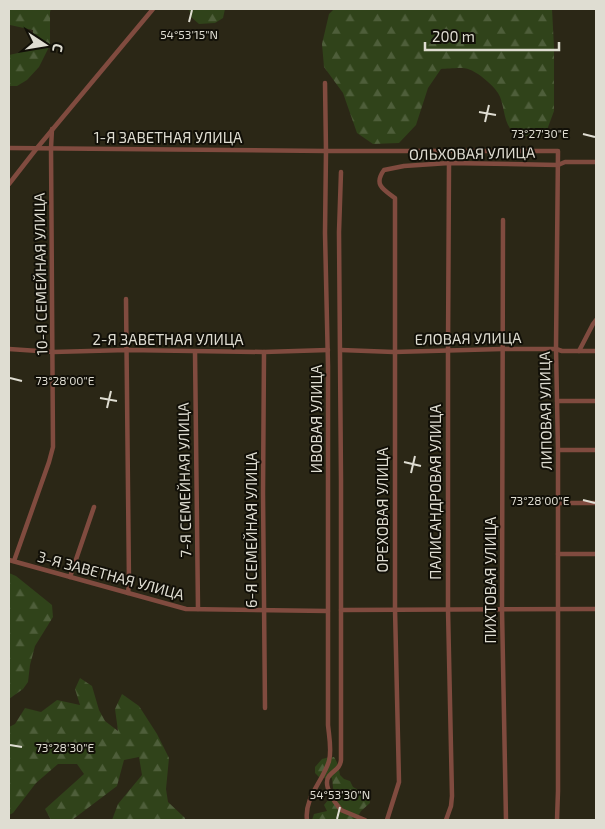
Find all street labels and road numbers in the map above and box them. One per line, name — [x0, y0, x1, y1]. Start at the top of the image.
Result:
street label: 1-Я ЗАВЕТНАЯ УЛИЦА — [94, 128, 243, 146]
street label: ОЛЬХОВАЯ УЛИЦА — [409, 143, 536, 163]
street label: 10-Я СЕМЕЙНАЯ УЛИЦА — [30, 192, 50, 355]
street label: ЕЛОВАЯ УЛИЦА — [414, 328, 522, 348]
street label: 2-Я ЗАВЕТНАЯ УЛИЦА — [92, 330, 244, 348]
street label: ЛИПОВАЯ УЛИЦА — [535, 351, 555, 471]
street label: ИВОВАЯ УЛИЦА — [307, 364, 325, 473]
street label: 7-Я СЕМЕЙНАЯ УЛИЦА — [174, 402, 194, 558]
street label: ПАЛИСАНДРОВАЯ УЛИЦА — [426, 404, 444, 580]
street label: ОРЕХОВАЯ УЛИЦА — [373, 447, 391, 573]
street label: 6-Я СЕМЕЙНАЯ УЛИЦА — [242, 451, 260, 608]
street label: ПИХТОВАЯ УЛИЦА — [481, 516, 499, 643]
street label: 3-Я ЗАВЕТНАЯ УЛИЦА — [36, 547, 187, 603]

